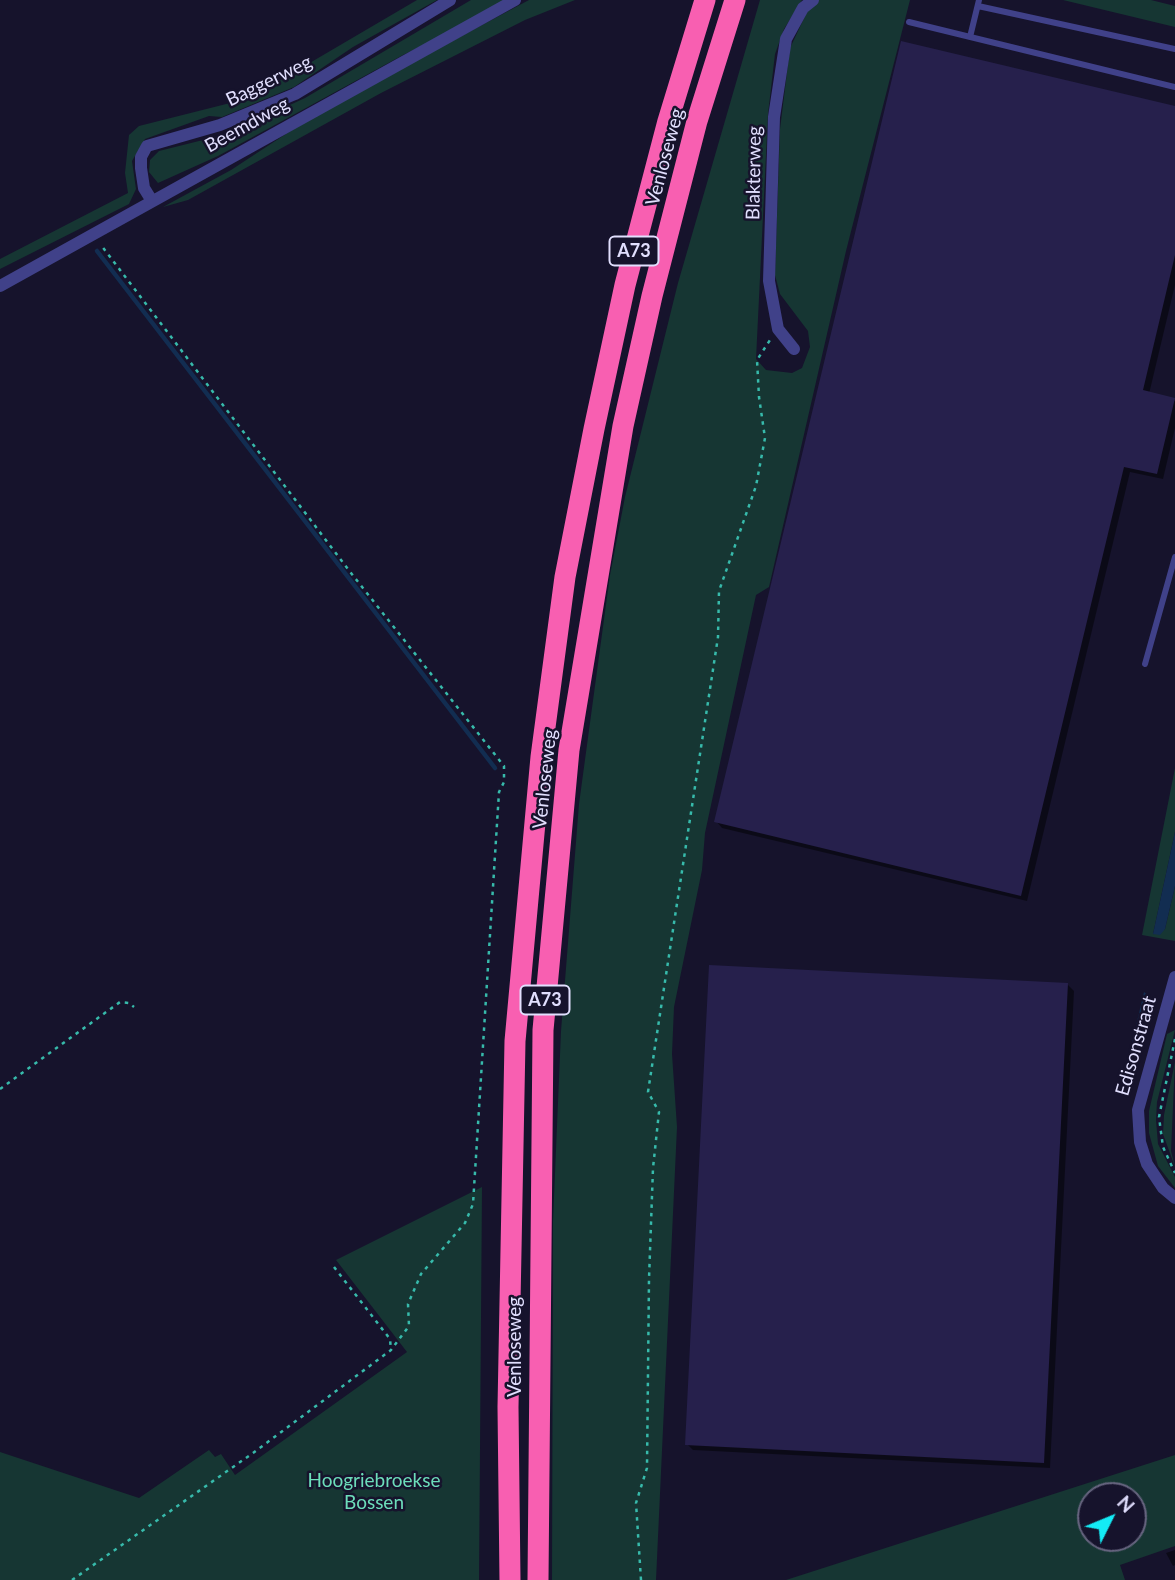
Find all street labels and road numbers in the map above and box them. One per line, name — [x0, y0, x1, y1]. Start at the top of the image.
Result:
street label: Baggerweg — [222, 50, 316, 112]
street label: Beemdweg — [201, 92, 293, 158]
street label: Venloseweg — [641, 106, 689, 208]
street label: Blakterweg — [742, 126, 766, 220]
road number: A73 — [610, 236, 658, 265]
street label: Venloseweg — [528, 728, 562, 830]
road number: A73 — [520, 986, 570, 1015]
street label: Edisonstraat — [1111, 993, 1161, 1099]
street label: Venloseweg — [504, 1297, 526, 1397]

